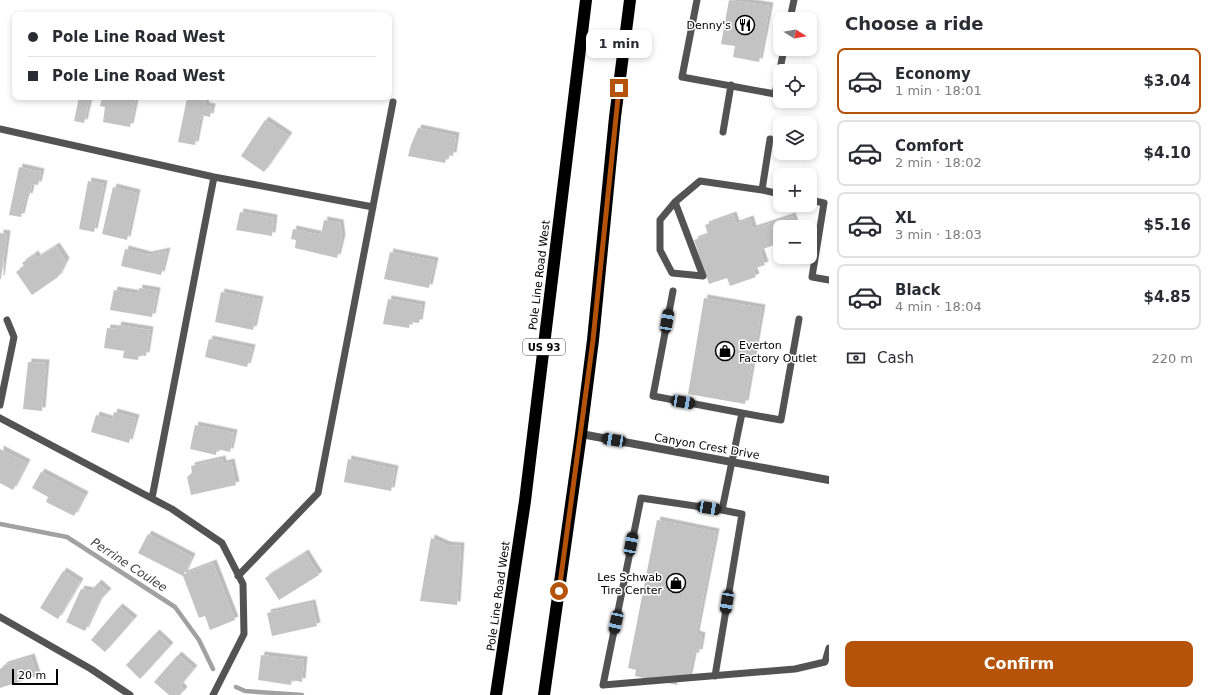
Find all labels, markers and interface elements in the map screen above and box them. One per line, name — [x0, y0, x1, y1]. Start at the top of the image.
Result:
north arrow — [773, 12, 817, 56]
map controls — [773, 12, 817, 264]
text: Choose a ride — [845, 13, 984, 34]
restaurant icon: Denny's — [734, 14, 756, 36]
place label: Denny's — [687, 19, 731, 32]
text: Pole Line Road West — [52, 28, 225, 46]
callout: 1 min — [586, 30, 652, 58]
text: 1 min — [599, 36, 639, 51]
icon: car — [847, 63, 883, 99]
button: locate — [773, 64, 817, 108]
text: Economy — [895, 65, 971, 83]
text: Pole Line Road West — [52, 67, 225, 85]
text: $3.04 — [1144, 72, 1191, 90]
route end — [610, 79, 628, 97]
text: 1 min · 18:01 — [895, 83, 982, 98]
button: layers — [773, 116, 817, 160]
icon: car — [847, 135, 883, 171]
text: Comfort — [895, 137, 963, 155]
text: $4.10 — [1144, 144, 1191, 162]
text: 2 min · 18:02 — [895, 155, 982, 170]
button: + — [773, 168, 817, 212]
icon: car — [847, 207, 883, 243]
text: XL — [895, 209, 916, 227]
text: $5.16 — [1144, 216, 1191, 234]
street label: Pole Line Road West — [526, 219, 553, 331]
button: − — [773, 220, 817, 264]
text: 3 min · 18:03 — [895, 227, 982, 242]
icon: car — [847, 279, 883, 315]
text: Black — [895, 281, 941, 299]
text: $4.85 — [1144, 288, 1191, 306]
text: 4 min · 18:04 — [895, 299, 982, 314]
car — [659, 308, 675, 334]
road number: US 93 — [523, 339, 565, 355]
place label: Everton Factory Outlet — [739, 339, 817, 365]
shop icon: Everton Factory Outlet — [714, 340, 736, 362]
icon: cash — [845, 347, 867, 369]
text: Cash — [877, 349, 914, 367]
text: 220 m — [1151, 351, 1193, 366]
car — [670, 394, 696, 410]
street label: Canyon Crest Drive — [653, 431, 761, 462]
car — [601, 432, 627, 448]
car — [696, 500, 722, 516]
car — [623, 531, 639, 557]
water label: Perrine Coulee — [88, 535, 170, 595]
street label: Pole Line Road West — [484, 540, 513, 652]
place label: Les Schwab Tire Center — [597, 571, 662, 597]
shop icon: Les Schwab Tire Center — [665, 572, 687, 594]
route start — [550, 582, 568, 600]
car — [719, 589, 735, 615]
car — [608, 609, 624, 635]
button: Confirm — [845, 641, 1193, 687]
scale bar — [12, 667, 58, 686]
text: 20 m — [18, 669, 46, 682]

